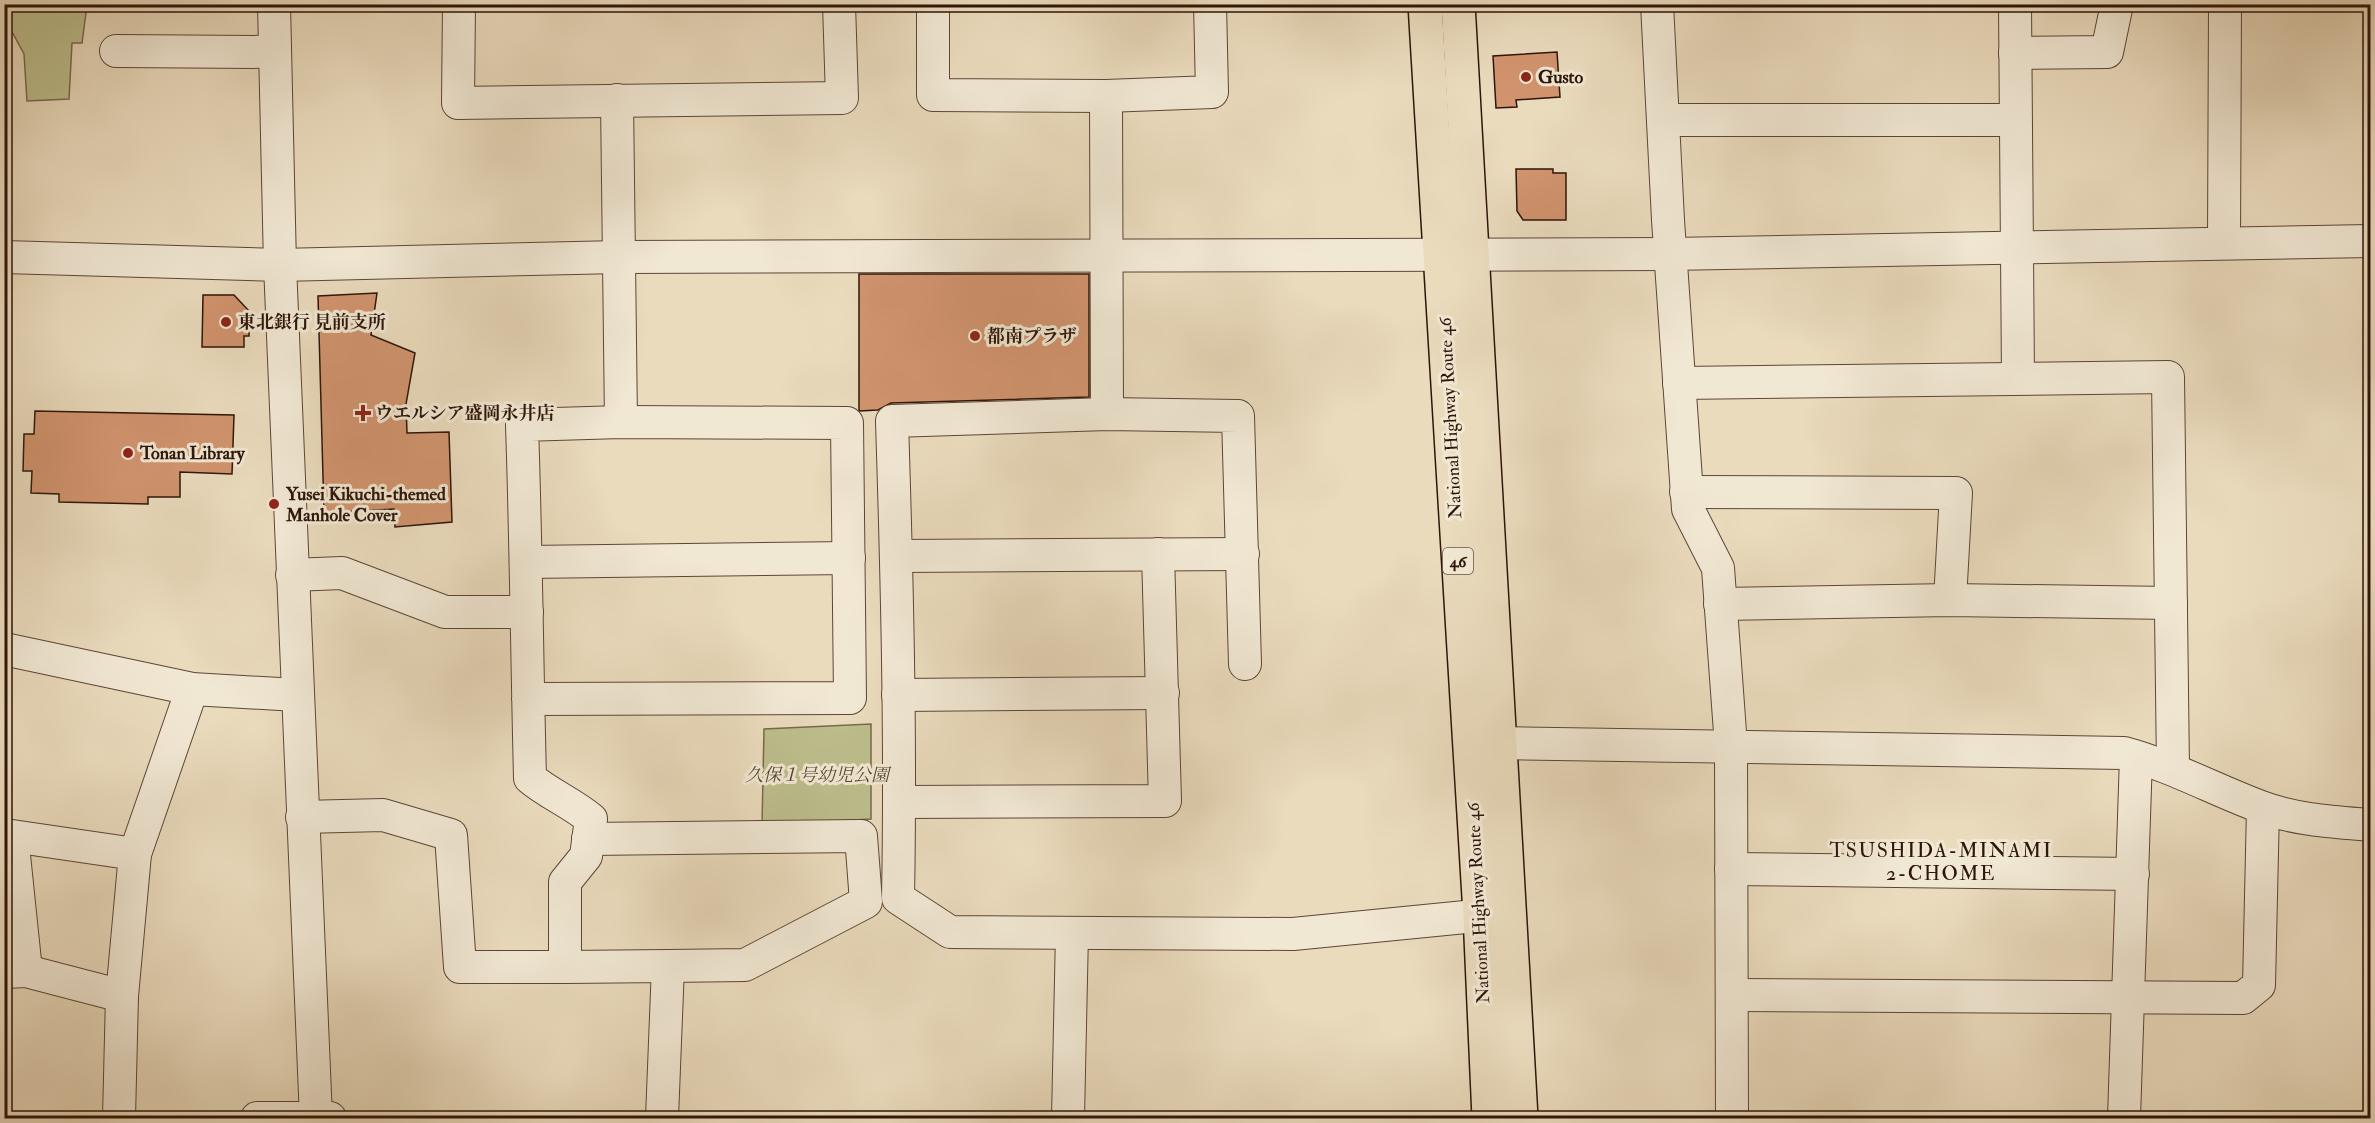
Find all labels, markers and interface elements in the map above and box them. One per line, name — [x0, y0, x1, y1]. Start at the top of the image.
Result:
place label: Gusto — [1538, 66, 1583, 89]
marker: Gusto — [1519, 70, 1533, 84]
place label: 東北銀行 見前支所 — [238, 311, 386, 334]
marker: 東北銀行 見前支所 — [219, 315, 233, 329]
street label: National Highway Route 46 — [1434, 316, 1467, 519]
place label: 都南プラザ — [987, 325, 1077, 348]
marker: 都南プラザ — [968, 329, 982, 343]
place label: ウエルシア盛岡永井店 — [375, 402, 555, 425]
marker: ウエルシア盛岡永井店 — [356, 406, 370, 420]
place label: Tonan Library — [139, 442, 246, 465]
marker: Tonan Library — [121, 446, 135, 460]
place label: Yusei Kikuchi-themed Manhole Cover — [285, 483, 446, 527]
marker: Yusei Kikuchi-themed Manhole Cover — [267, 497, 281, 511]
road number: 46 — [1443, 548, 1473, 574]
park label: 久保１号幼児公園 — [745, 764, 892, 787]
street label: National Highway Route 46 — [1462, 801, 1495, 1004]
district label: TSUSHIDA-MINAMI 2-CHOME — [1829, 838, 2053, 886]

